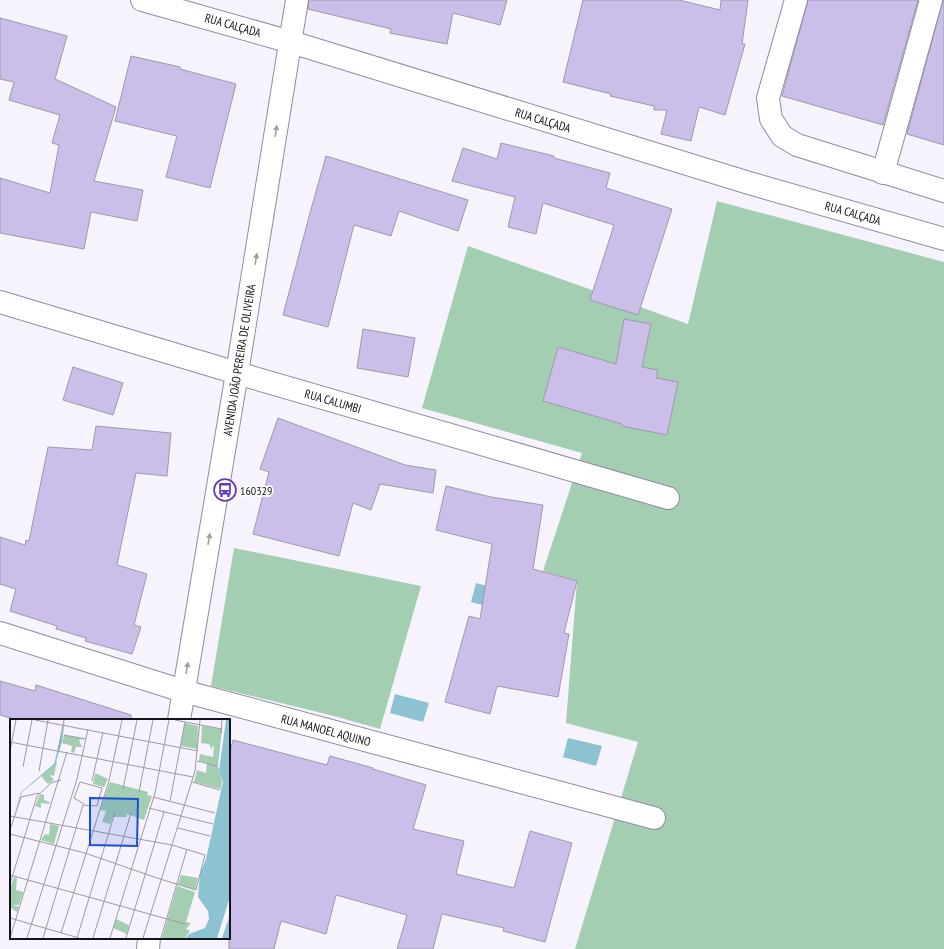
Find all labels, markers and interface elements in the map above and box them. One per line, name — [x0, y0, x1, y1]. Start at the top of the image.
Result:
street label: RUA CALÇADA — [203, 10, 263, 40]
street label: RUA CALÇADA — [513, 104, 573, 136]
one-way arrow — [273, 125, 279, 137]
street label: RUA CALÇADA — [823, 198, 883, 228]
one-way arrow — [253, 253, 259, 265]
street label: AVENIDA JOÃO PEREIRA DE OLIVEIRA — [220, 283, 258, 437]
street label: RUA CALUMBI — [303, 386, 363, 416]
bus stop icon: 160329 — [212, 477, 238, 503]
place label: 160329 — [240, 483, 272, 498]
one-way arrow — [206, 533, 212, 546]
one-way arrow — [184, 662, 190, 674]
street label: RUA MANOEL AQUINO — [280, 711, 373, 749]
inset map — [10, 719, 230, 939]

